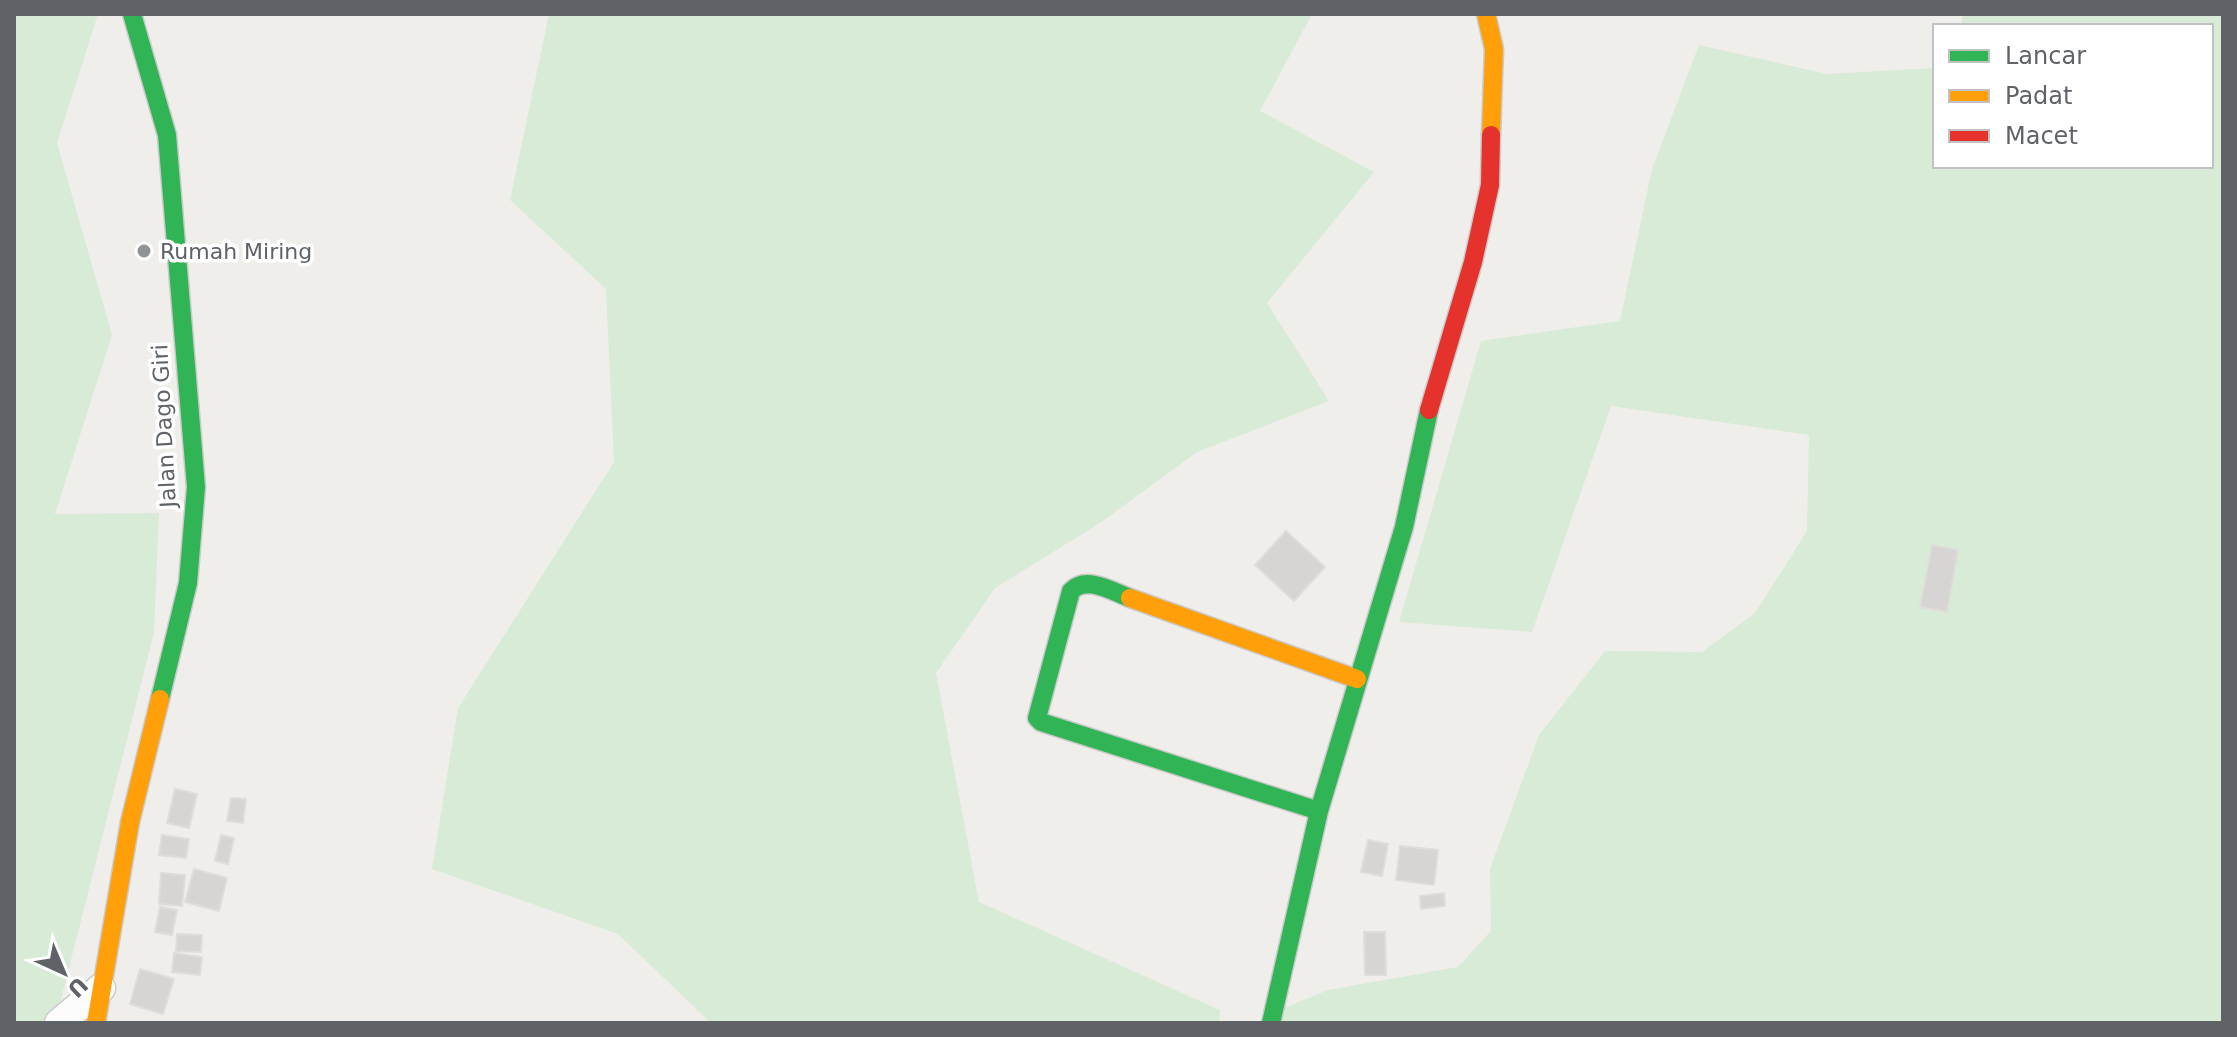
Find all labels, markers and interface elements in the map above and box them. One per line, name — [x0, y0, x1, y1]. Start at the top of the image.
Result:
legend — [1933, 24, 2213, 168]
text: Lancar — [2005, 42, 2086, 70]
text: Padat — [2005, 82, 2072, 110]
text: Macet — [2005, 122, 2078, 150]
place label: Rumah Miring — [160, 239, 312, 264]
marker: Rumah Miring — [135, 242, 153, 260]
street label: Jalan Dago Giri — [147, 344, 181, 510]
north arrow — [24, 933, 104, 1013]
text: U — [62, 972, 93, 1002]

